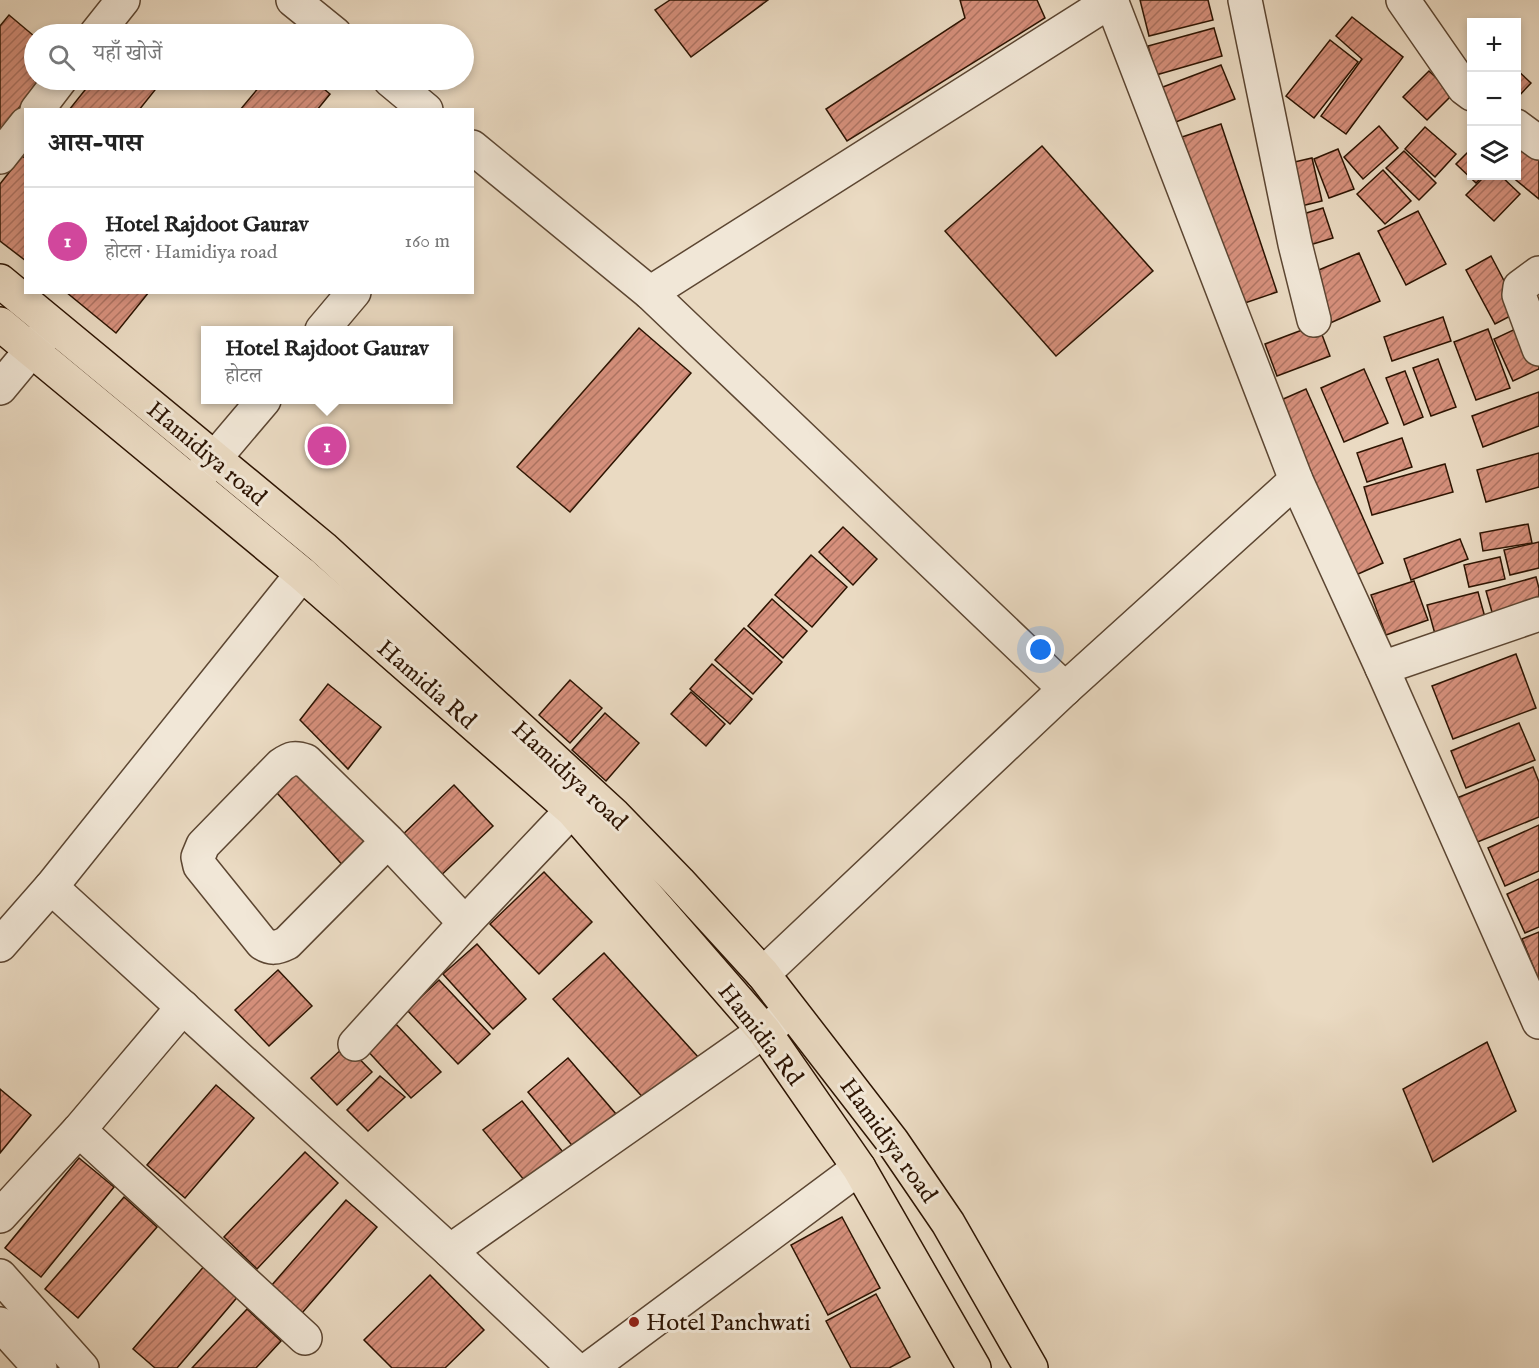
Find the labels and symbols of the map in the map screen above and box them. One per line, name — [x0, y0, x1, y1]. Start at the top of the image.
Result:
street label: Hamidiya road — [140, 395, 273, 513]
pin: 1 — [308, 424, 346, 468]
street label: Hamidia Rd — [370, 634, 482, 737]
your location — [1026, 635, 1055, 664]
street label: Hamidiya road — [505, 715, 633, 838]
street label: Hamidia Rd — [710, 977, 810, 1093]
street label: Hamidiya road — [832, 1072, 944, 1210]
place label: Hotel Panchwati — [646, 1308, 811, 1339]
marker: Hotel Panchwati — [627, 1315, 641, 1329]

